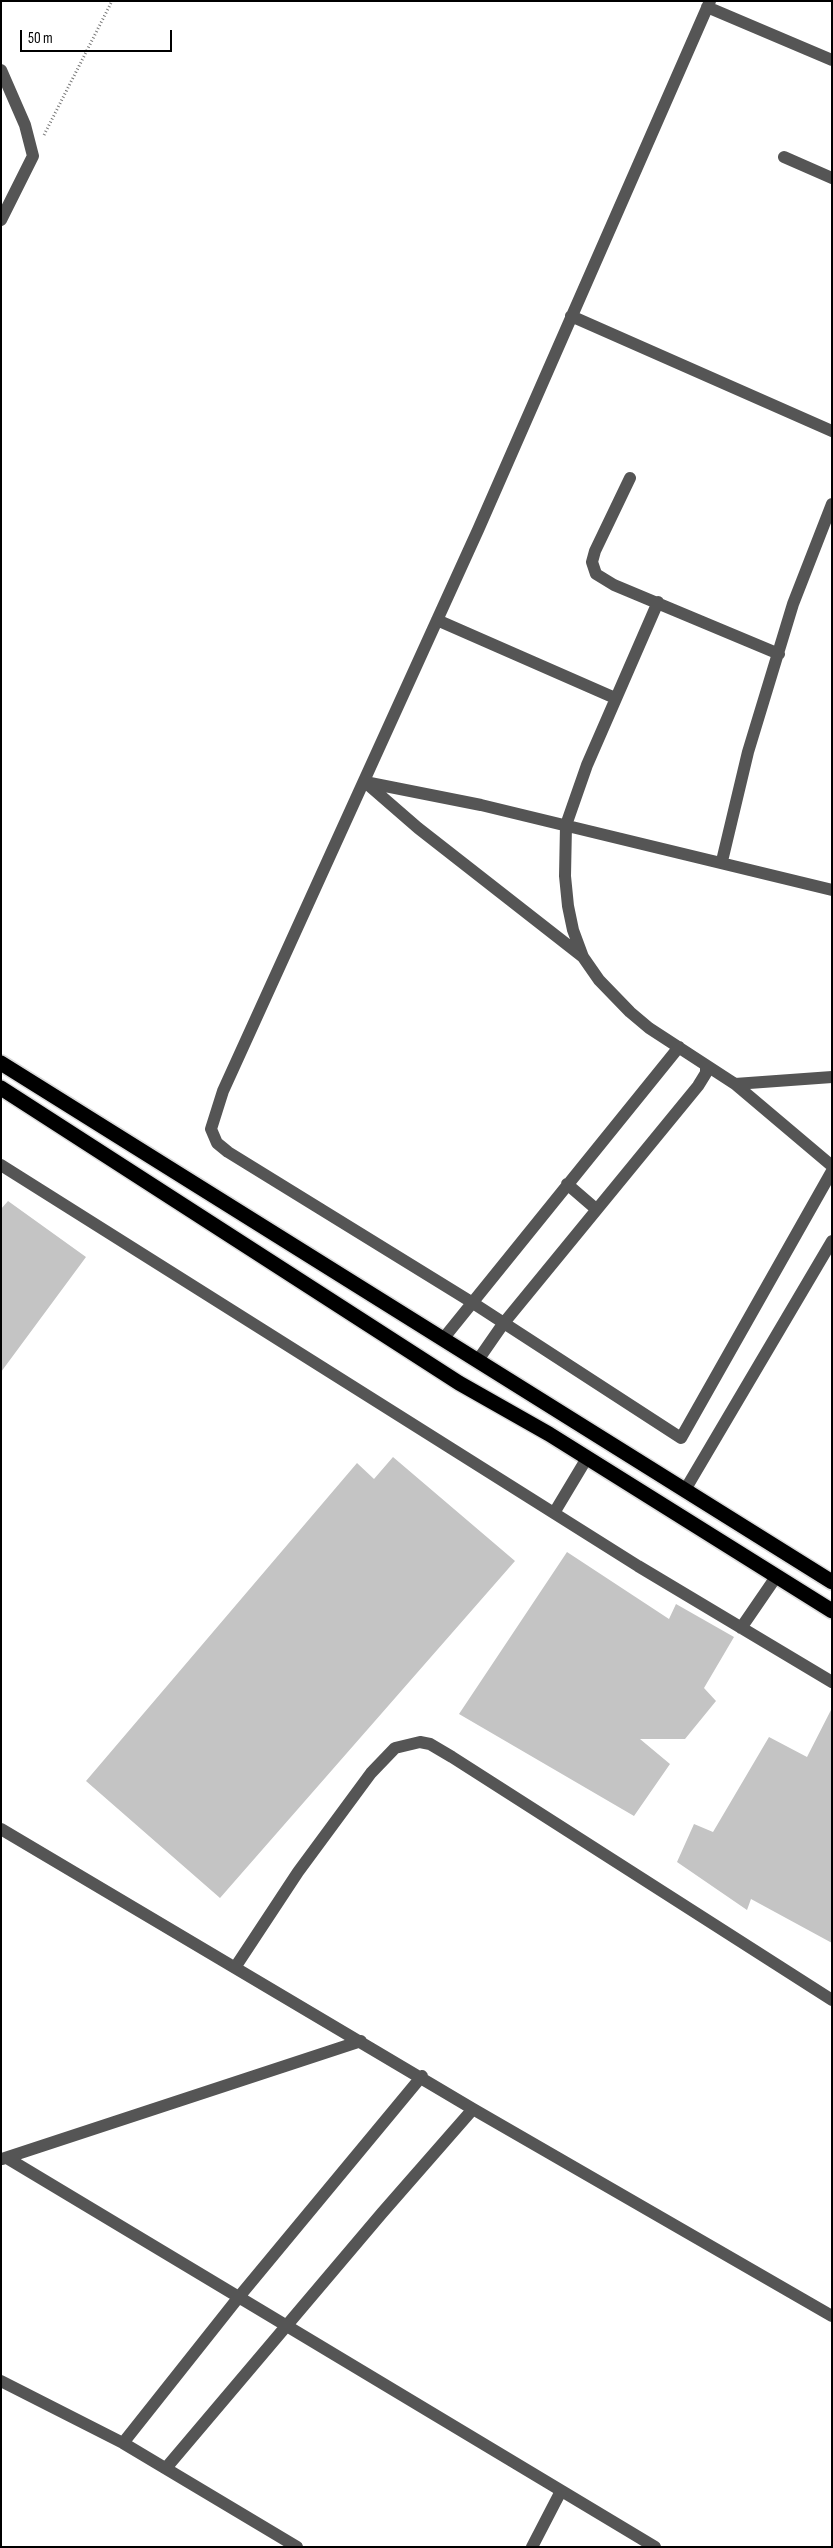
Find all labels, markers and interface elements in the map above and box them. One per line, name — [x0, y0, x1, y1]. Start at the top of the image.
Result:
scale bar — [22, 20, 175, 52]
text: 50 m — [28, 29, 53, 48]

